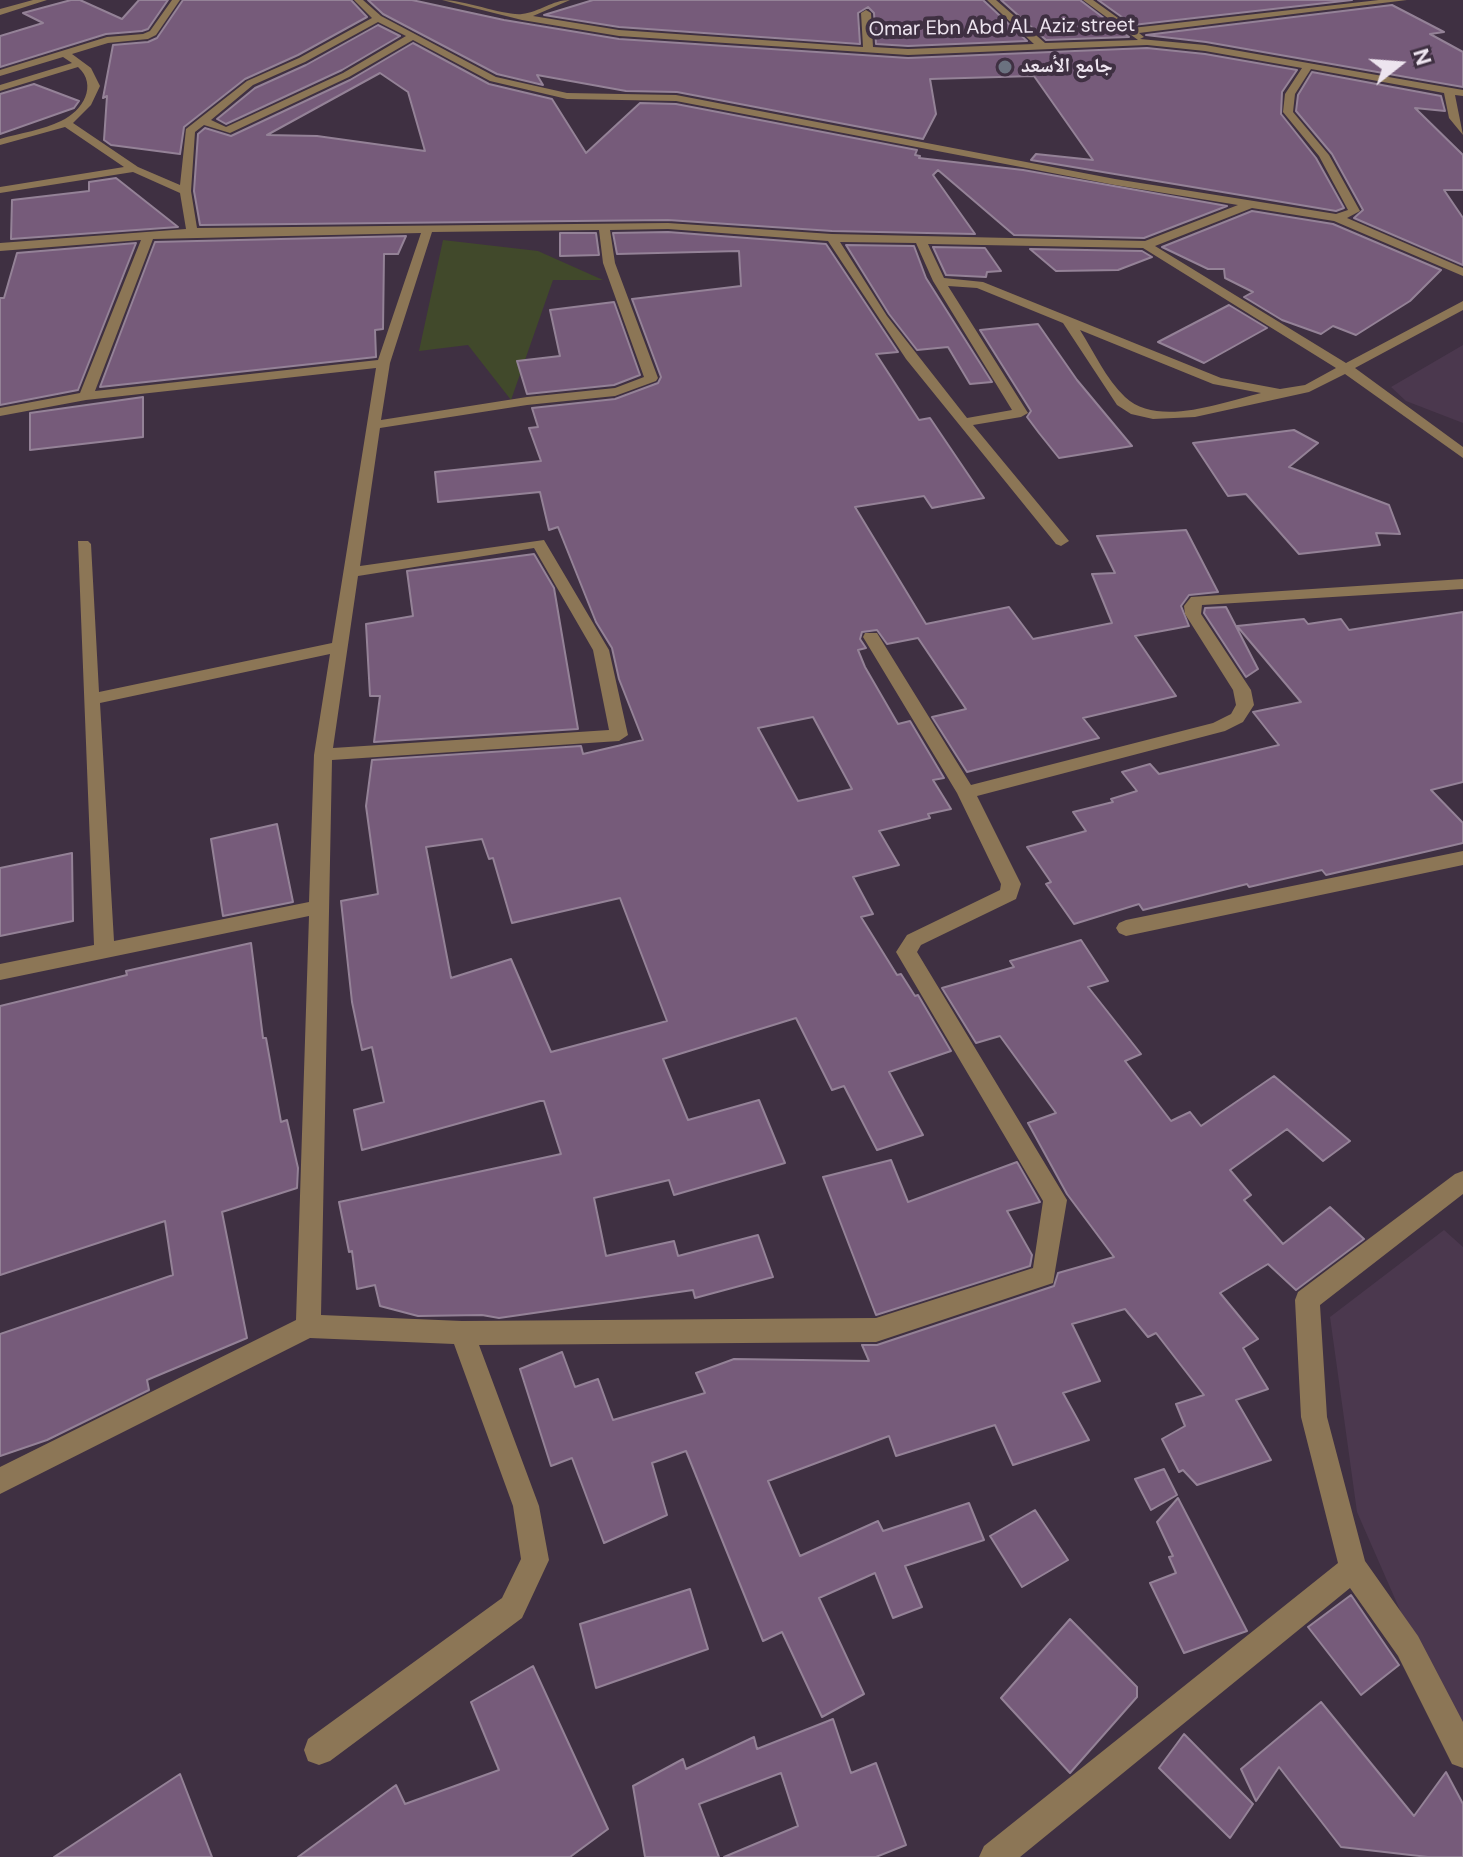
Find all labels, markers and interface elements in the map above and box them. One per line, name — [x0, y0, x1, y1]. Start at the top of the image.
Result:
street label: Omar Ebn Abd AL Aziz street — [868, 14, 1136, 42]
north arrow — [1359, 24, 1439, 104]
text: N — [1406, 45, 1439, 69]
place label: جامع الأسعد — [1021, 55, 1113, 79]
marker: جامع الأسعد — [996, 58, 1014, 76]

